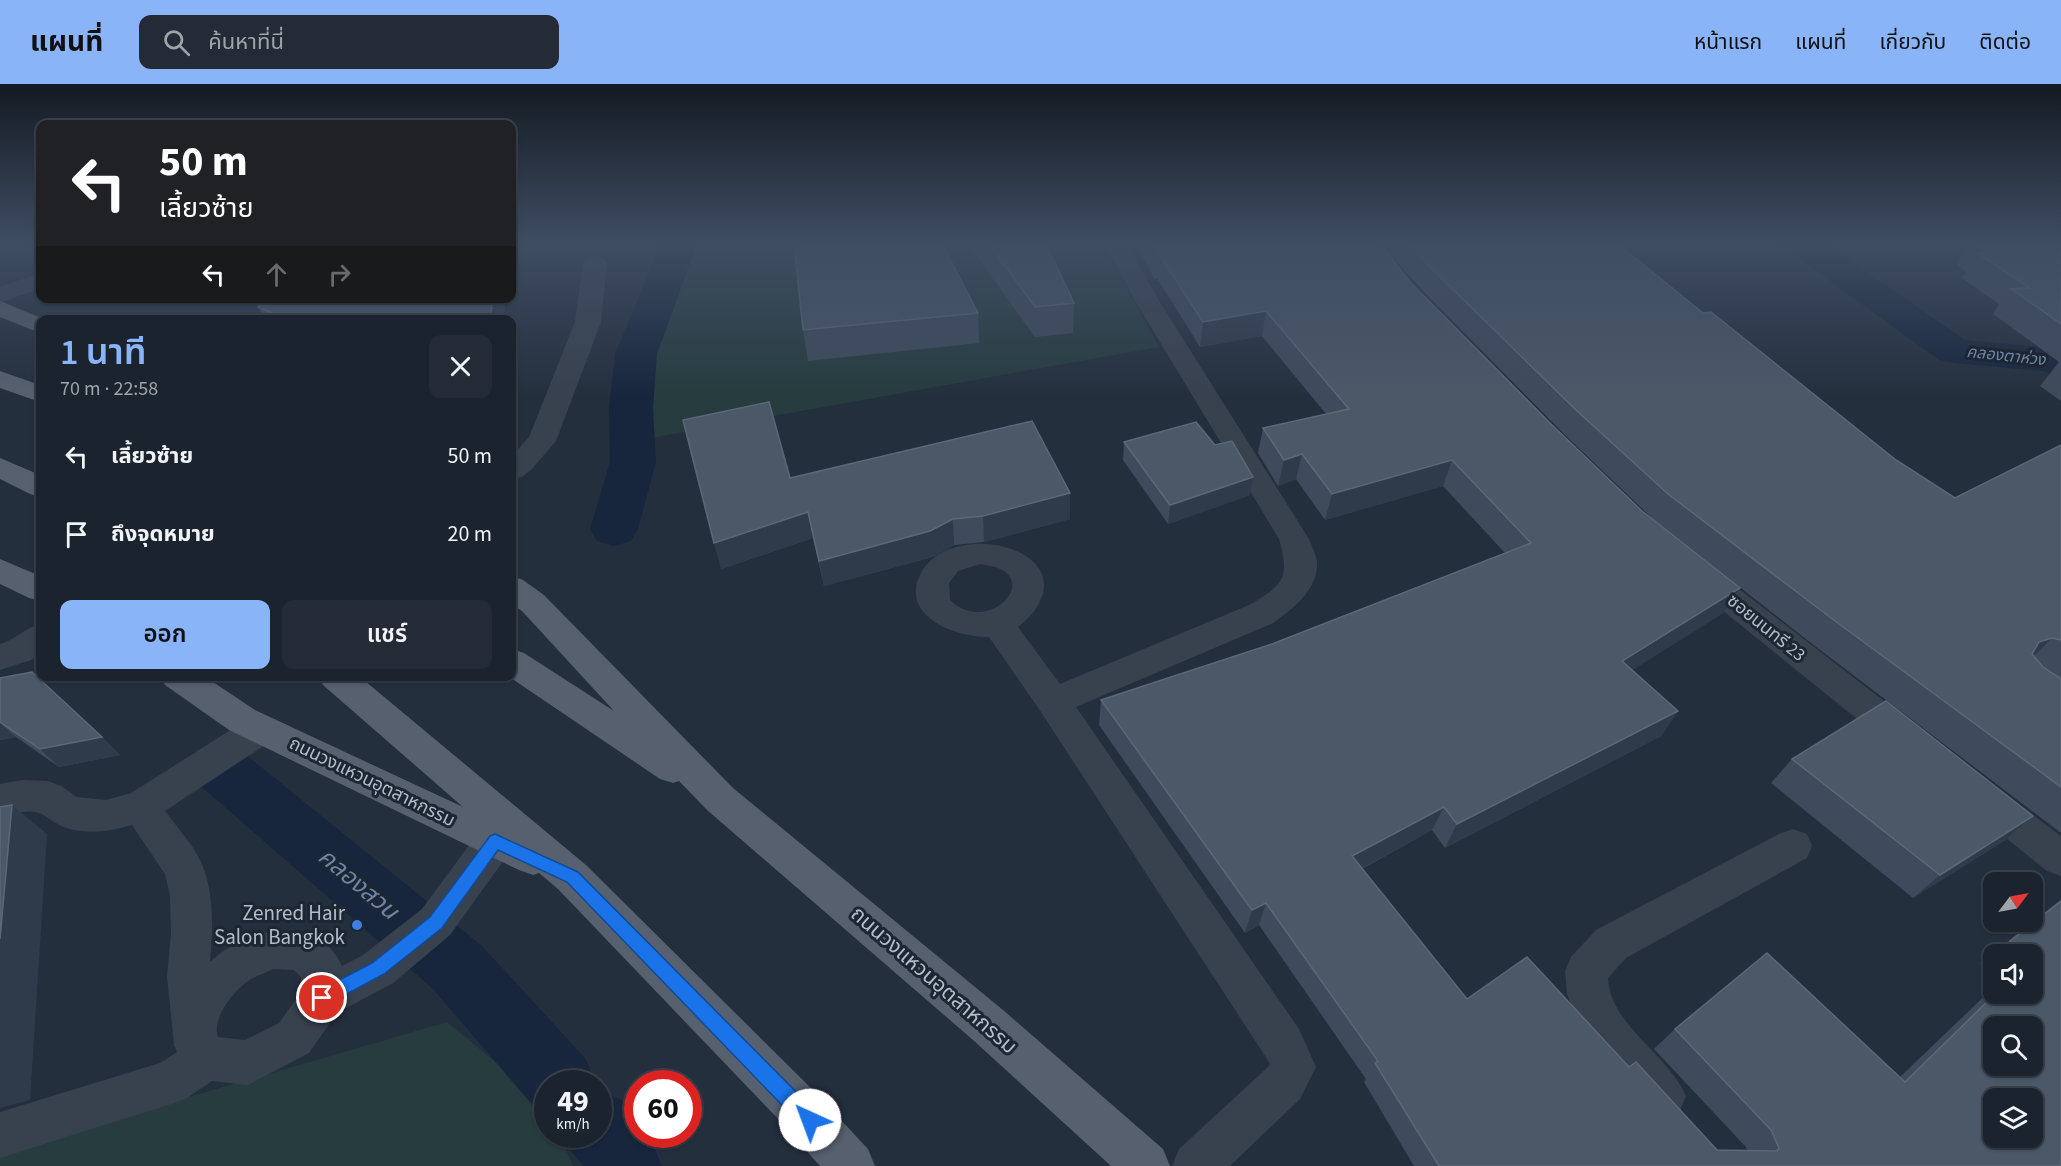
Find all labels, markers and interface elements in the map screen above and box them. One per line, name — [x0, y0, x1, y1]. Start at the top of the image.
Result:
search box — [139, 15, 559, 69]
text: แผนที่ — [30, 22, 103, 62]
icon: search — [160, 26, 193, 59]
text: ค้นหาที่นี่ — [208, 26, 284, 58]
text: หน้าแรก — [1694, 27, 1762, 57]
text: แผนที่ — [1795, 27, 1846, 57]
text: เกี่ยวกับ — [1879, 27, 1946, 57]
text: ติดต่อ — [1979, 27, 2031, 57]
text: 50 m — [159, 132, 248, 192]
icon: left — [60, 144, 138, 222]
text: เลี้ยวซ้าย — [159, 189, 253, 228]
icon: left — [197, 258, 230, 291]
icon: ahead — [260, 258, 293, 291]
icon: right — [323, 258, 356, 291]
text: 1 นาที — [60, 327, 146, 378]
button: close — [429, 335, 492, 398]
water label: คลองตาห่วง — [1965, 341, 2048, 371]
text: 70 m · 22:58 — [60, 375, 158, 403]
icon: left — [60, 440, 93, 473]
text: เลี้ยวซ้าย — [111, 440, 193, 472]
text: 50 m — [447, 440, 492, 472]
icon: arrive — [60, 518, 93, 551]
text: ถึงจุดหมาย — [111, 518, 215, 550]
text: 20 m — [447, 518, 492, 550]
street label: ซอยนนทรี 23 — [1721, 589, 1811, 667]
button: ออก — [60, 600, 270, 669]
button: แชร์ — [282, 600, 492, 669]
street label: ถนนวงแหวนอุตสาหกรรม — [285, 731, 459, 833]
water label: คลองสวน — [310, 840, 407, 929]
north arrow — [1983, 872, 2043, 932]
map controls — [1983, 872, 2043, 1148]
place label: Zenred Hair Salon Bangkok — [214, 898, 346, 952]
street label: ถนนวงแหวนอุตสาหกรรม — [844, 899, 1024, 1061]
marker: Zenred Hair Salon Bangkok — [350, 918, 364, 932]
button: sound — [1983, 944, 2043, 1004]
pin — [296, 972, 347, 1023]
icon: arrive — [305, 981, 338, 1014]
button: search — [1983, 1016, 2043, 1076]
speed limit sign: 60 — [624, 1070, 702, 1148]
text: 49 — [557, 1080, 589, 1123]
position arrow — [778, 1088, 842, 1152]
button: layers — [1983, 1088, 2043, 1148]
text: km/h — [556, 1114, 590, 1135]

